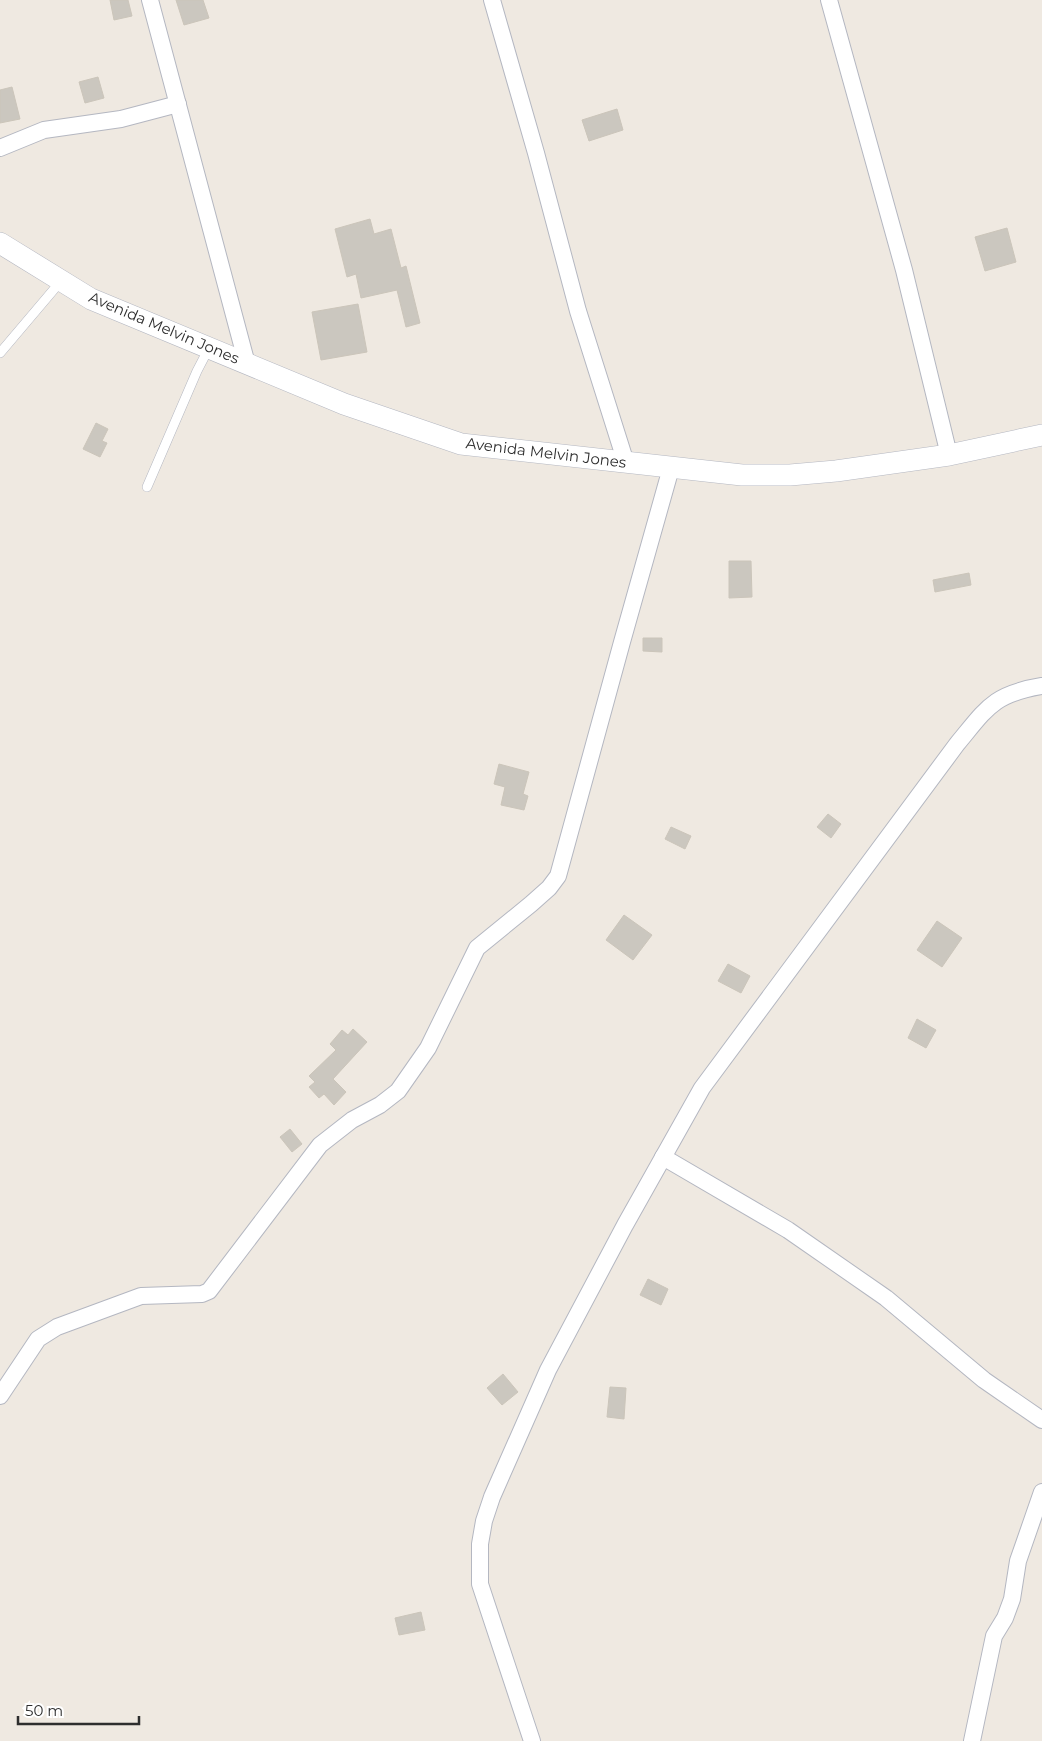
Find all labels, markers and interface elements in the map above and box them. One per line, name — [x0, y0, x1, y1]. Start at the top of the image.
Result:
street label: Avenida Melvin Jones — [86, 287, 242, 368]
street label: Avenida Melvin Jones — [465, 433, 627, 472]
scale bar — [18, 1694, 139, 1726]
text: 50 m — [25, 1701, 63, 1720]

